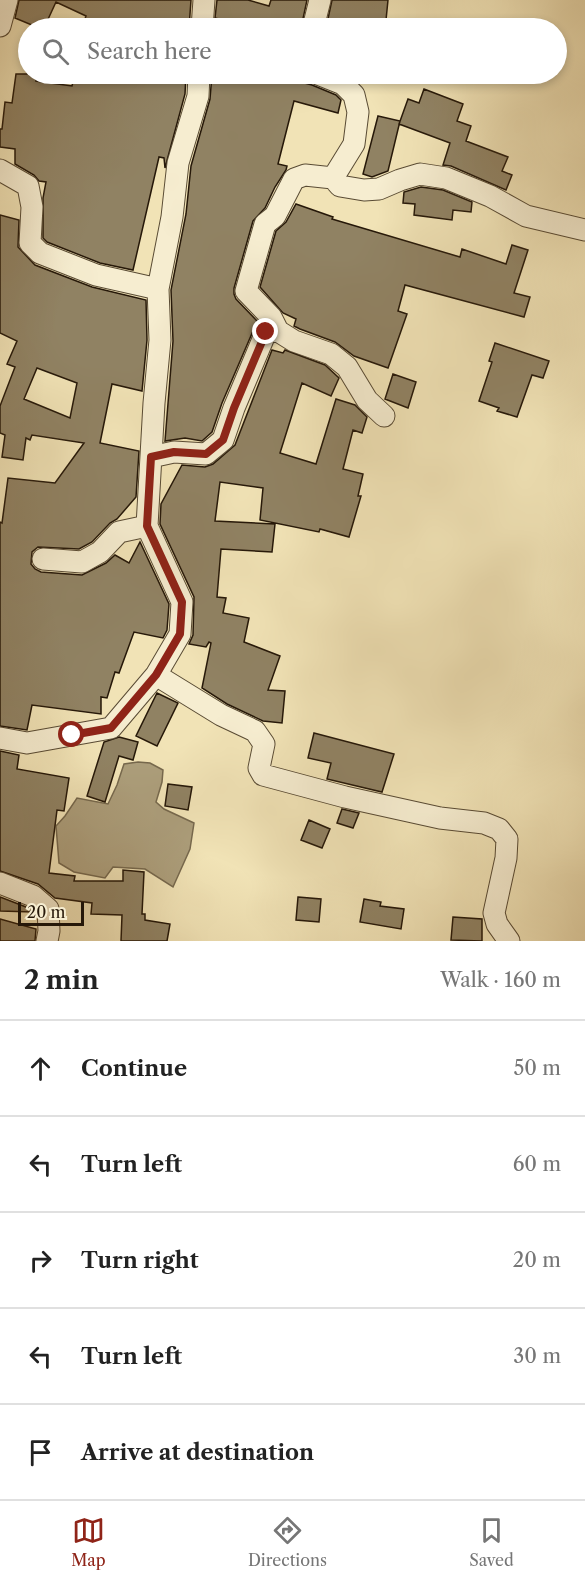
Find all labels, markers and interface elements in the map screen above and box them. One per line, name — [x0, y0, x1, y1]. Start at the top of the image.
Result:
search box — [18, 18, 567, 84]
icon: search — [39, 35, 72, 68]
text: Search here — [87, 38, 212, 65]
route end — [252, 318, 278, 344]
route start — [58, 721, 84, 747]
scale bar — [18, 899, 84, 926]
text: 20 m — [27, 902, 66, 922]
text: 2 min — [24, 964, 99, 996]
text: Walk · 160 m — [440, 968, 561, 992]
icon: ahead — [24, 1052, 57, 1085]
text: Continue — [81, 1055, 187, 1082]
text: 50 m — [514, 1056, 561, 1080]
icon: left — [24, 1148, 57, 1181]
text: Turn left — [81, 1151, 182, 1178]
text: 60 m — [513, 1152, 561, 1176]
icon: right — [24, 1244, 57, 1277]
text: Turn right — [81, 1247, 199, 1274]
text: 20 m — [513, 1248, 561, 1272]
icon: left — [24, 1340, 57, 1373]
text: Turn left — [81, 1343, 182, 1370]
text: 30 m — [513, 1344, 561, 1368]
icon: arrive — [24, 1436, 57, 1469]
text: Arrive at destination — [81, 1439, 314, 1466]
tab: Map — [71, 1514, 106, 1570]
tab: Directions — [248, 1514, 327, 1570]
tab: Saved — [469, 1514, 514, 1570]

